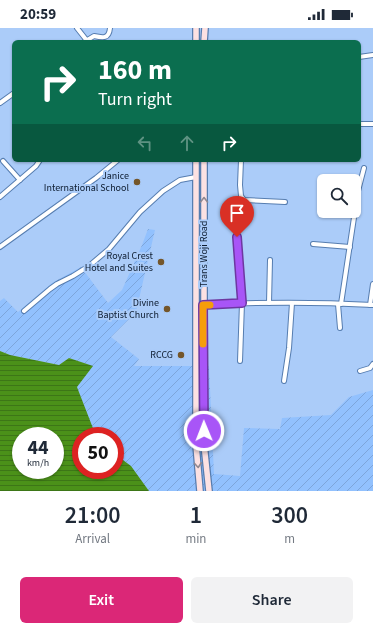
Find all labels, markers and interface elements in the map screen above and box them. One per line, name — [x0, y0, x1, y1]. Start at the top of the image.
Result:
text: 20:59 — [20, 4, 56, 25]
text: 160 m — [98, 50, 172, 90]
icon: right — [32, 56, 84, 108]
text: Turn right — [98, 87, 172, 112]
icon: left — [134, 132, 156, 154]
icon: ahead — [176, 132, 198, 154]
icon: right — [218, 132, 240, 154]
place label: Janice International School — [44, 169, 129, 195]
map controls — [317, 174, 361, 218]
button: search — [317, 174, 361, 218]
marker: Janice International School — [132, 177, 142, 187]
pin — [220, 196, 254, 237]
one-way arrow — [200, 197, 208, 203]
icon: arrive — [226, 202, 248, 224]
street label: Trans Woji Road — [197, 221, 211, 287]
place label: Royal Crest Hotel and Suites — [85, 249, 154, 275]
marker: Royal Crest Hotel and Suites — [156, 257, 166, 267]
place label: Divine Baptist Church — [98, 296, 159, 322]
marker: Divine Baptist Church — [162, 304, 172, 314]
place label: RCCG — [150, 348, 173, 362]
marker: RCCG — [176, 350, 186, 360]
position arrow — [183, 410, 225, 452]
speed limit sign: 50 — [72, 427, 124, 479]
text: 44 — [27, 434, 49, 462]
text: km/h — [27, 456, 49, 470]
one-way arrow — [193, 462, 202, 468]
text: 21:00 — [65, 498, 121, 533]
text: 1 — [190, 498, 202, 533]
text: 300 — [271, 498, 308, 533]
text: Arrival — [75, 530, 110, 548]
text: min — [185, 530, 206, 548]
text: m — [284, 530, 295, 548]
button: Exit — [20, 577, 183, 623]
button: Share — [191, 577, 353, 623]

